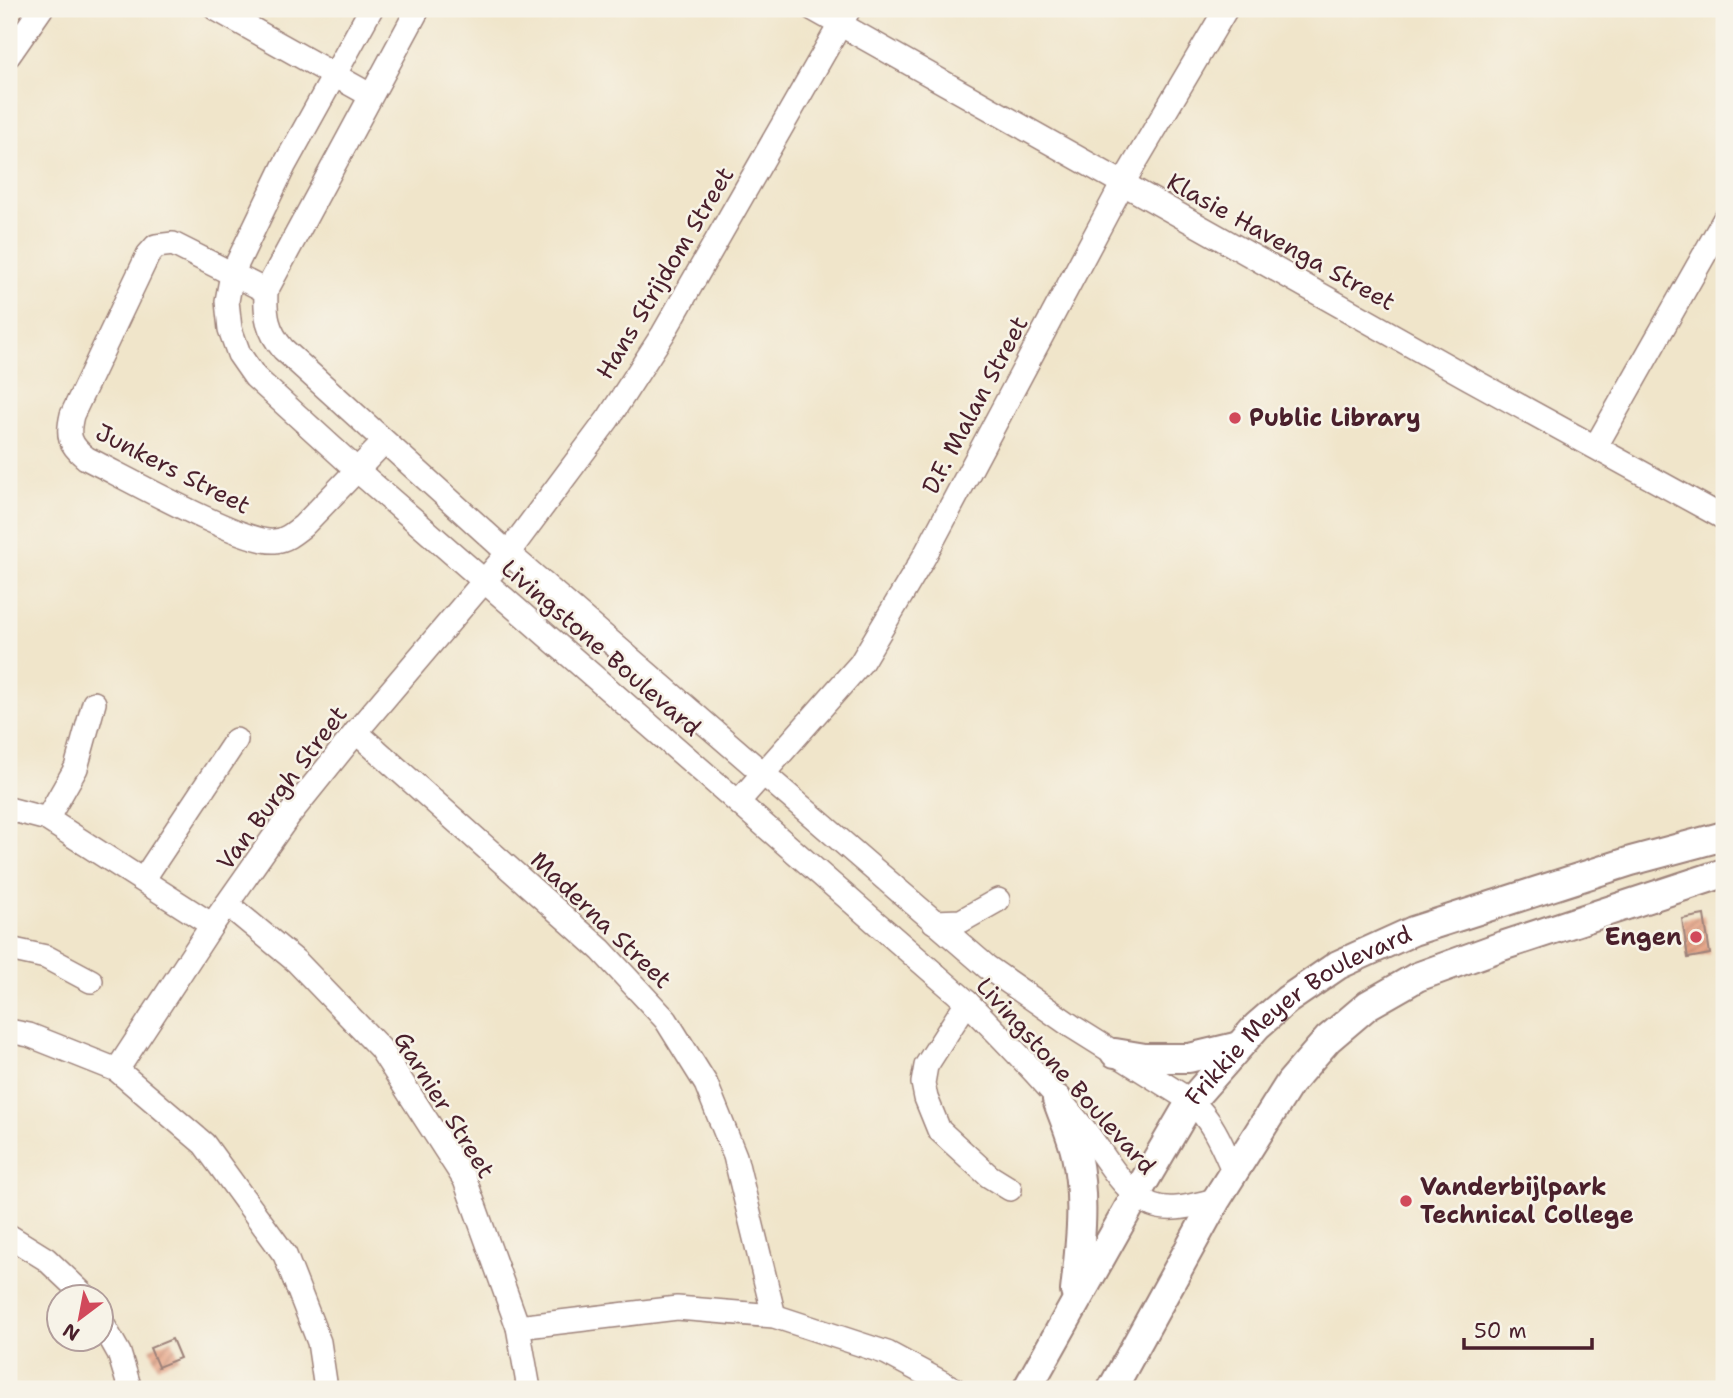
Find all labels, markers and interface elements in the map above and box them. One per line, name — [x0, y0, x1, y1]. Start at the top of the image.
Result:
street label: Hans Strijdom Street — [589, 161, 741, 385]
street label: Klasie Havenga Street — [1161, 166, 1401, 318]
street label: D.F. Malan Street — [915, 310, 1035, 500]
place label: Public Library — [1249, 402, 1421, 434]
marker: Public Library — [1227, 410, 1243, 426]
street label: Junkers Street — [90, 416, 256, 522]
street label: Livingstone Boulevard — [494, 552, 708, 744]
street label: Van Burgh Street — [210, 699, 354, 877]
street label: Maderna Street — [523, 844, 679, 996]
street label: Frikkie Meyer Boulevard — [1178, 918, 1417, 1113]
place label: Engen — [1605, 921, 1682, 953]
marker: Engen — [1688, 929, 1704, 945]
street label: Livingstone Boulevard — [969, 971, 1163, 1181]
street label: Garnier Street — [386, 1026, 502, 1184]
place label: Vanderbijlpark Technical College — [1420, 1171, 1634, 1231]
marker: Vanderbijlpark Technical College — [1398, 1193, 1414, 1209]
north arrow — [46, 1282, 116, 1352]
scale bar — [1464, 1307, 1591, 1351]
text: N — [58, 1317, 84, 1347]
text: 50 m — [1474, 1317, 1527, 1345]

